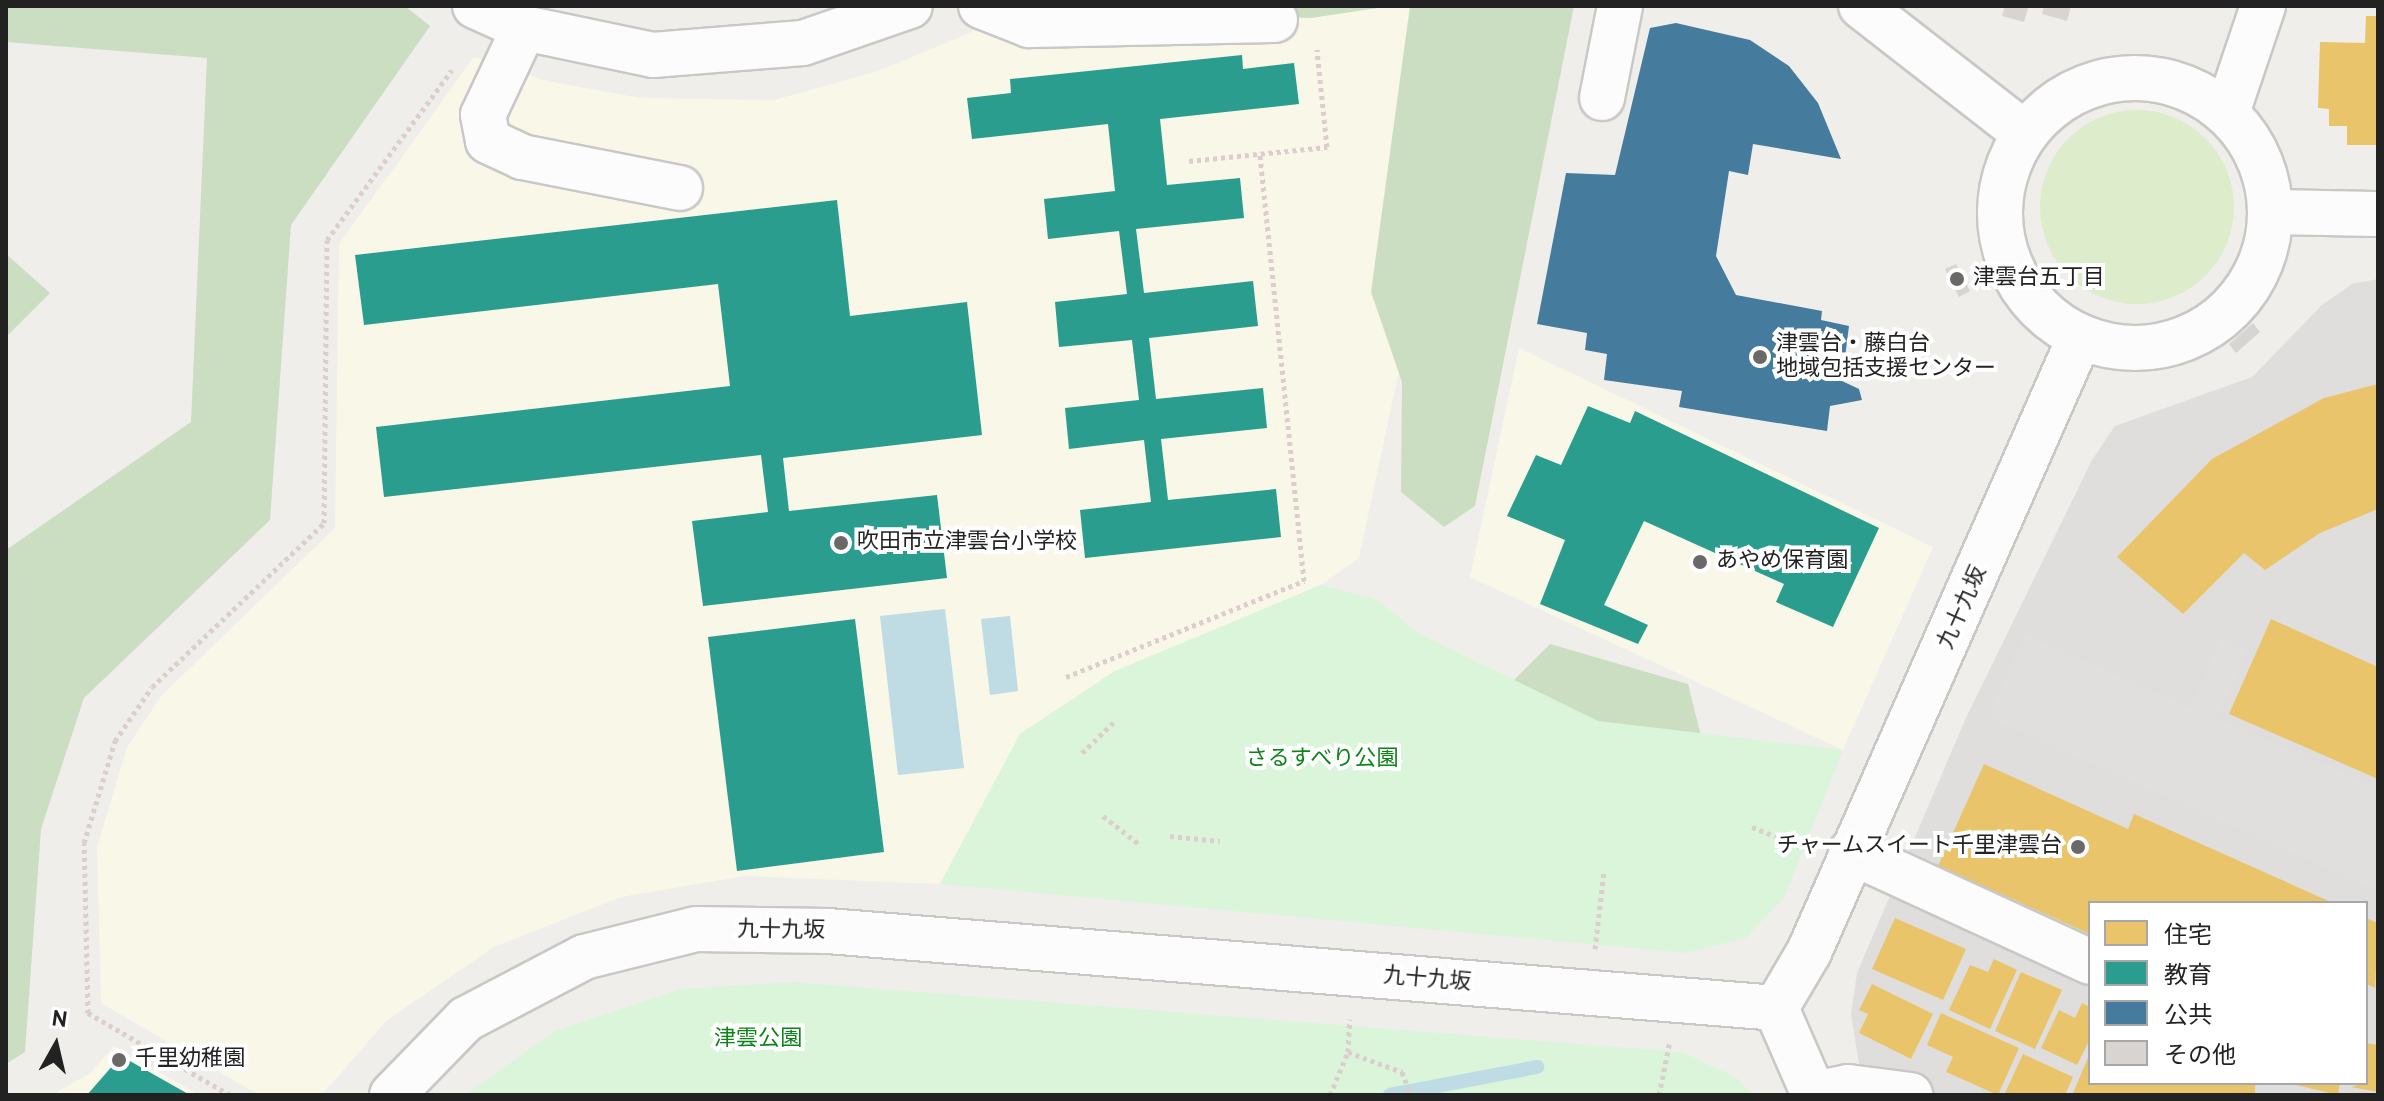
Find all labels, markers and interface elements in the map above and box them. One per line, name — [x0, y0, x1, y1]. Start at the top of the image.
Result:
place label: 津雲台五丁目 — [1973, 266, 2105, 292]
marker: 津雲台五丁目 — [1948, 270, 1966, 288]
place label: 津雲台・藤白台 地域包括支援センター — [1776, 331, 1996, 382]
marker: 津雲台・藤白台 地域包括支援センター — [1751, 348, 1769, 366]
place label: 吹田市立津雲台小学校 — [857, 530, 1077, 556]
marker: 吹田市立津雲台小学校 — [832, 534, 850, 552]
place label: あやめ保育園 — [1716, 549, 1848, 575]
marker: あやめ保育園 — [1691, 553, 1709, 571]
street label: 九十九坂 — [1933, 562, 1993, 654]
park label: さるすべり公園 — [1245, 747, 1399, 773]
place label: チャームスイート千里津雲台 — [1776, 834, 2062, 860]
marker: チャームスイート千里津雲台 — [2069, 838, 2087, 856]
legend — [2088, 901, 2368, 1085]
street label: 九十九坂 — [737, 917, 825, 945]
text: 住宅 — [2164, 922, 2212, 952]
text: 教育 — [2164, 962, 2212, 992]
street label: 九十九坂 — [1382, 963, 1472, 997]
text: 公共 — [2164, 1002, 2212, 1032]
north arrow — [16, 1005, 96, 1085]
text: N — [50, 1006, 69, 1035]
park label: 津雲公園 — [714, 1027, 802, 1053]
text: その他 — [2164, 1042, 2236, 1072]
place label: 千里幼稚園 — [135, 1047, 245, 1073]
marker: 千里幼稚園 — [110, 1051, 128, 1069]

